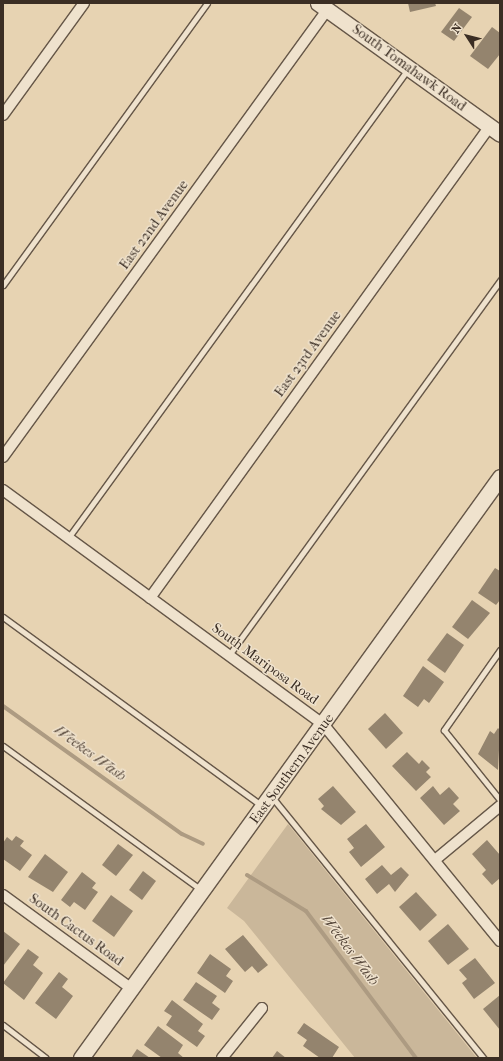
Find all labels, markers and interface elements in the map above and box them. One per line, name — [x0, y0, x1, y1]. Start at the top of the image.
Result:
north arrow — [447, 16, 487, 56]
street label: South Tomahawk Road — [349, 21, 469, 115]
text: N — [449, 21, 465, 36]
street label: East 22nd Avenue — [116, 177, 192, 273]
street label: East 23rd Avenue — [271, 308, 345, 400]
street label: South Mariposa Road — [208, 620, 322, 708]
street label: East Southern Avenue — [246, 711, 338, 827]
water label: Weekes Wash — [51, 721, 129, 785]
street label: South Cactus Road — [26, 890, 126, 970]
water label: Weekes Wash — [317, 911, 383, 989]

